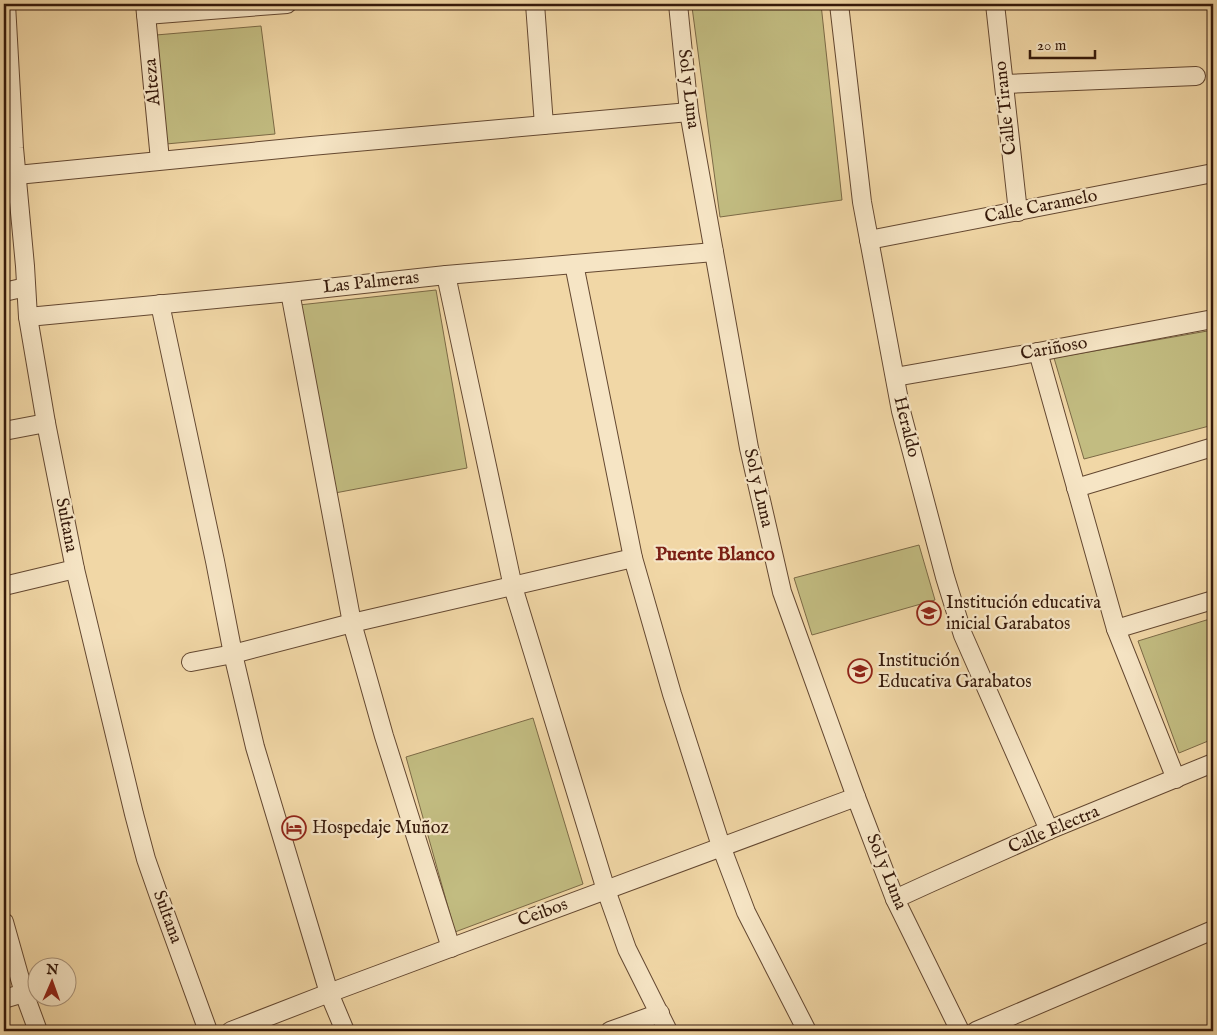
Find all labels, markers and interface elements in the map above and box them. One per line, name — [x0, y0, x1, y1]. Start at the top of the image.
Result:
scale bar — [1030, 28, 1094, 60]
text: 20 m — [1037, 36, 1067, 55]
street label: Sol y Luna — [672, 48, 704, 130]
street label: Alteza — [139, 57, 167, 108]
street label: Calle Tirano — [990, 60, 1022, 156]
street label: Calle Caramelo — [983, 185, 1100, 229]
street label: Las Palmeras — [322, 267, 420, 299]
street label: Cariñoso — [1019, 332, 1089, 366]
street label: Heraldo — [887, 394, 925, 460]
street label: Sol y Luna — [738, 446, 778, 530]
street label: Sultana — [49, 496, 83, 554]
district label: Puente Blanco — [655, 542, 775, 567]
place label: Institución educativa inicial Garabatos — [946, 592, 1101, 636]
school or university icon: Institución educativa inicial Garabatos — [916, 600, 942, 626]
place label: Institución Educativa Garabatos — [878, 650, 1031, 694]
school or university icon: Institución Educativa Garabatos — [847, 658, 873, 684]
street label: Calle Electra — [1005, 800, 1103, 859]
hotel icon: Hospedaje Muñoz — [281, 815, 307, 841]
place label: Hospedaje Muñoz — [312, 817, 449, 840]
street label: Sol y Luna — [860, 831, 912, 914]
street label: Sultana — [147, 887, 187, 947]
street label: Ceibos — [515, 893, 571, 933]
north arrow — [28, 958, 78, 1008]
text: N — [45, 961, 59, 979]

